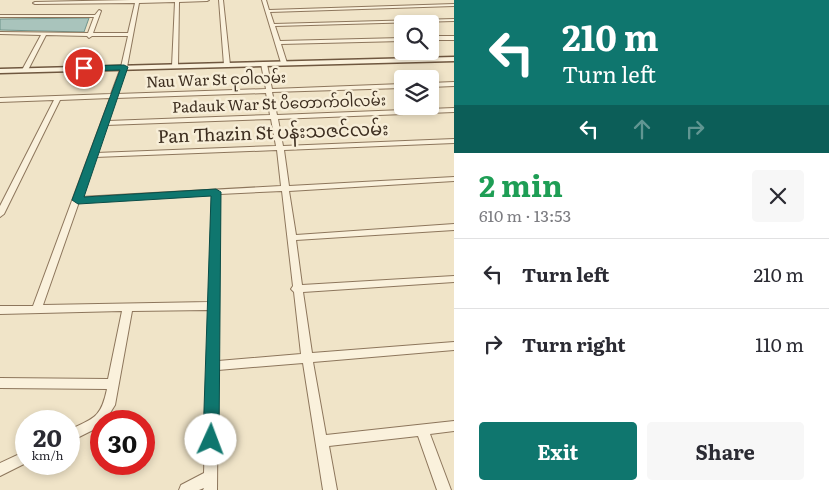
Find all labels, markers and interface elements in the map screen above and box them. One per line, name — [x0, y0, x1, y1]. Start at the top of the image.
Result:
text: 210 m — [562, 10, 659, 62]
map controls — [394, 15, 439, 115]
button: search — [394, 15, 439, 60]
icon: left — [479, 20, 544, 85]
pin — [63, 47, 105, 89]
icon: arrive — [70, 54, 98, 82]
text: Turn left — [562, 57, 656, 90]
street label: Nau War St ငုဝါလမ်း — [146, 65, 286, 94]
button: layers — [394, 70, 439, 115]
street label: Padauk War St ပိတောက်ဝါလမ်း — [172, 87, 386, 118]
street label: Pan Thazin St ပန်းသဇင်လမ်း — [157, 114, 389, 152]
icon: left — [575, 115, 603, 143]
icon: ahead — [628, 115, 656, 143]
icon: right — [681, 115, 709, 143]
text: 2 min — [479, 162, 563, 206]
button: close — [752, 170, 804, 222]
text: 610 m · 13:53 — [479, 203, 571, 227]
icon: left — [479, 260, 507, 288]
text: Turn left — [522, 260, 609, 288]
text: 210 m — [753, 260, 804, 288]
icon: right — [479, 330, 507, 358]
text: Turn right — [522, 330, 626, 358]
text: 110 m — [755, 330, 804, 358]
speed limit sign: 30 — [90, 410, 155, 475]
position arrow — [184, 413, 236, 465]
text: 20 — [33, 418, 62, 455]
button: Exit — [479, 422, 637, 480]
button: Share — [647, 422, 804, 480]
text: km/h — [32, 446, 63, 464]

